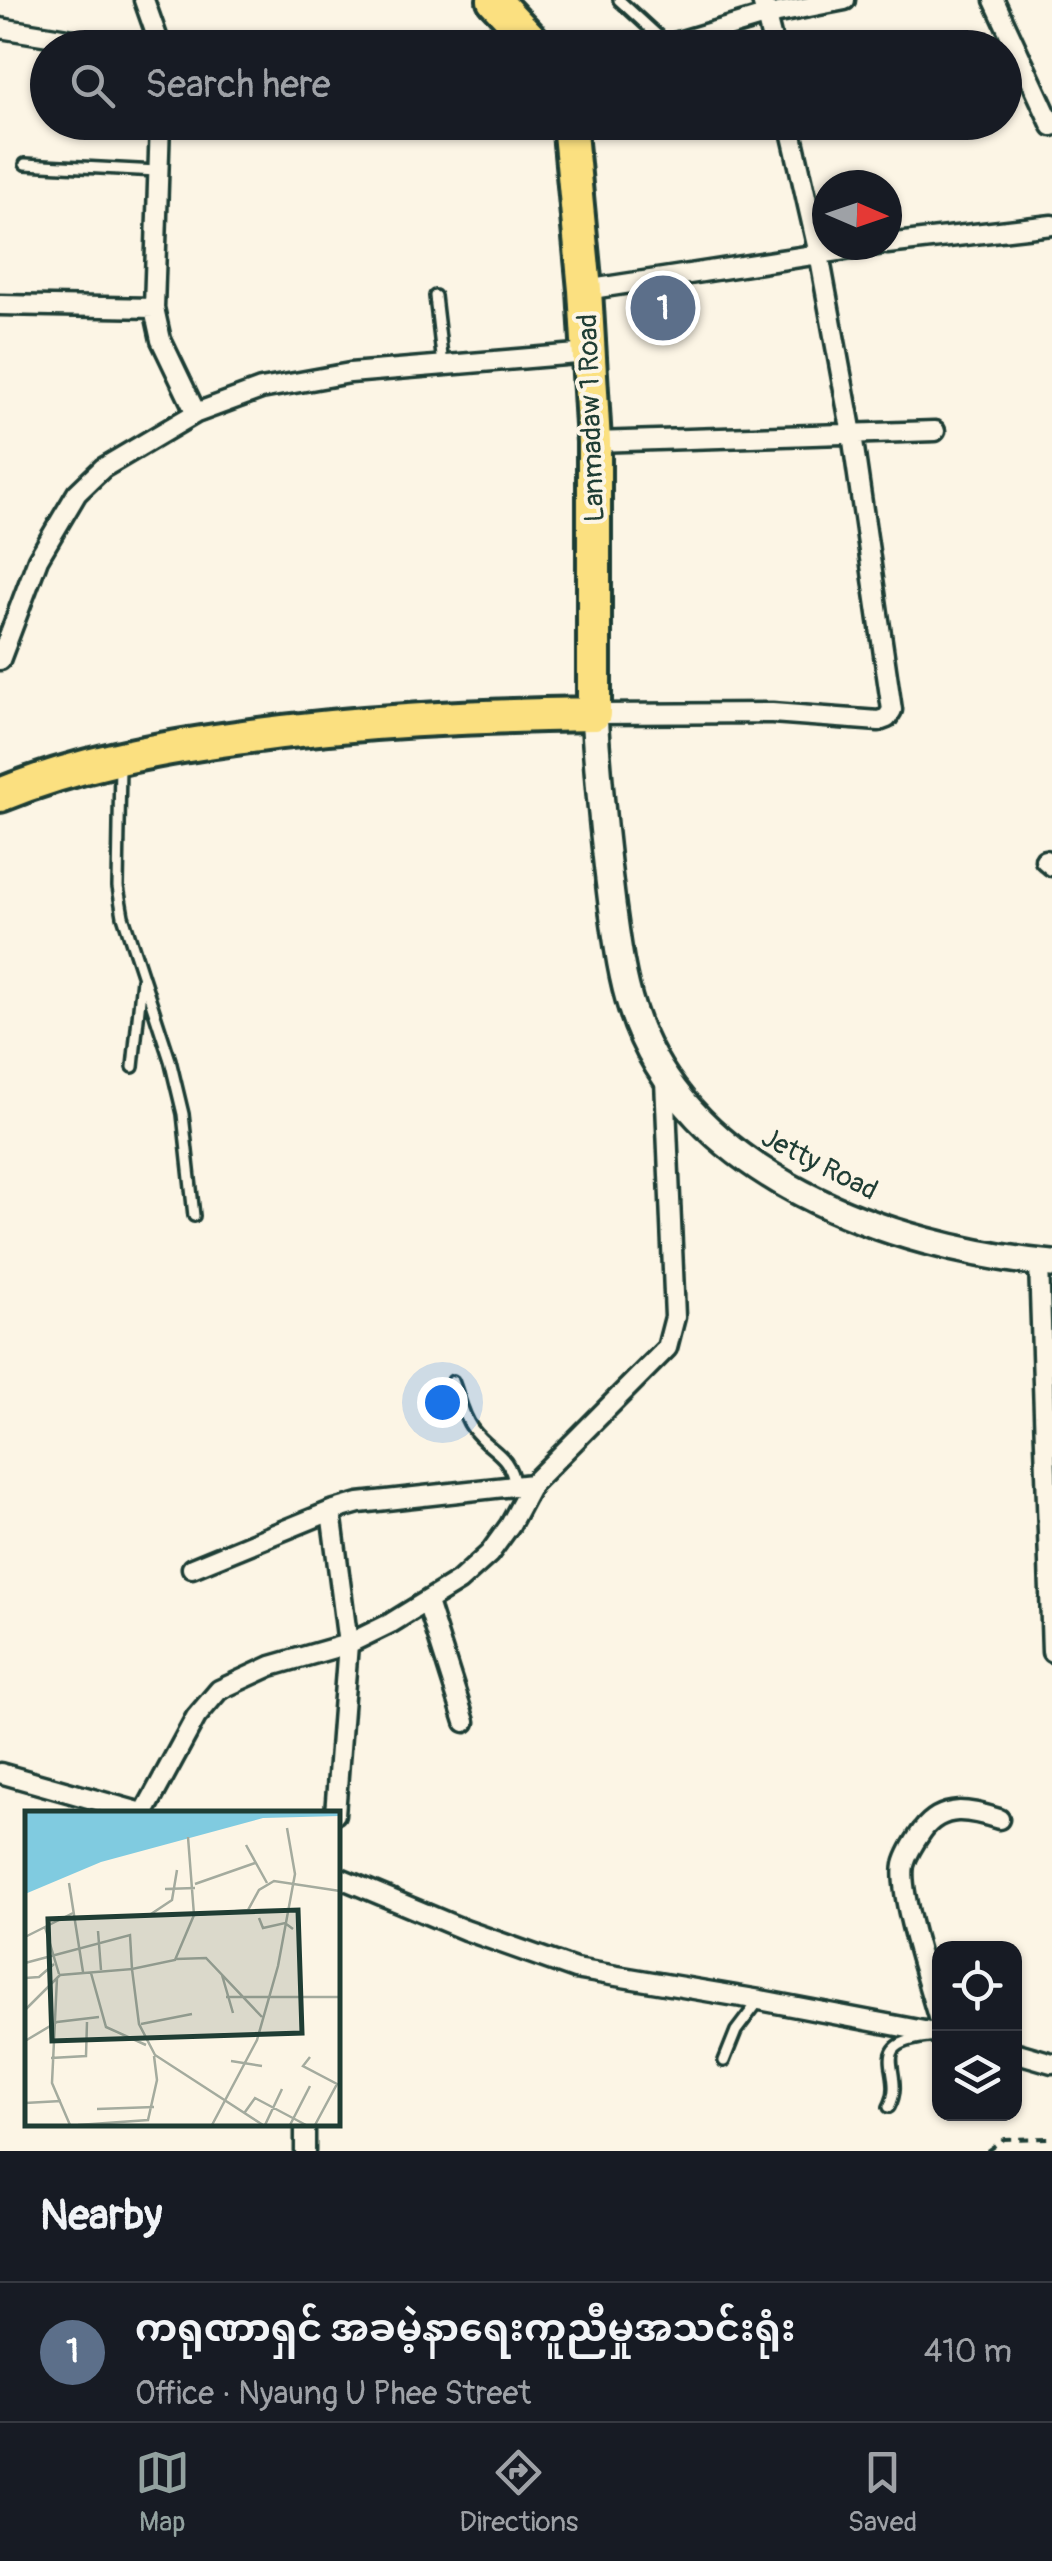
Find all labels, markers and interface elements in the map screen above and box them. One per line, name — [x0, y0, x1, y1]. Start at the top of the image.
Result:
search box — [30, 30, 1022, 140]
icon: search — [65, 58, 120, 113]
text: Search here — [145, 61, 331, 109]
north arrow — [812, 170, 902, 260]
pin: 1 — [630, 270, 696, 346]
street label: Lanmadaw 1 Road — [570, 313, 613, 523]
street label: Jetty Road — [755, 1120, 883, 1208]
your location — [417, 1377, 468, 1428]
inset map — [25, 1811, 340, 2126]
map controls — [932, 1941, 1022, 2121]
button: locate — [932, 1941, 1022, 2031]
button: layers — [932, 2031, 1022, 2121]
text: Nearby — [40, 2190, 162, 2242]
text: ကရုဏာရှင် အခမဲ့နာရေးကူညီမှုအသင်းရုံး — [135, 2305, 796, 2353]
text: 1 — [66, 2332, 79, 2372]
text: 410 m — [924, 2332, 1012, 2372]
text: Office · Nyaung U Phee Street — [135, 2374, 531, 2414]
tab: Map — [135, 2445, 190, 2540]
tab: Directions — [459, 2445, 578, 2540]
tab: Saved — [848, 2445, 917, 2540]

